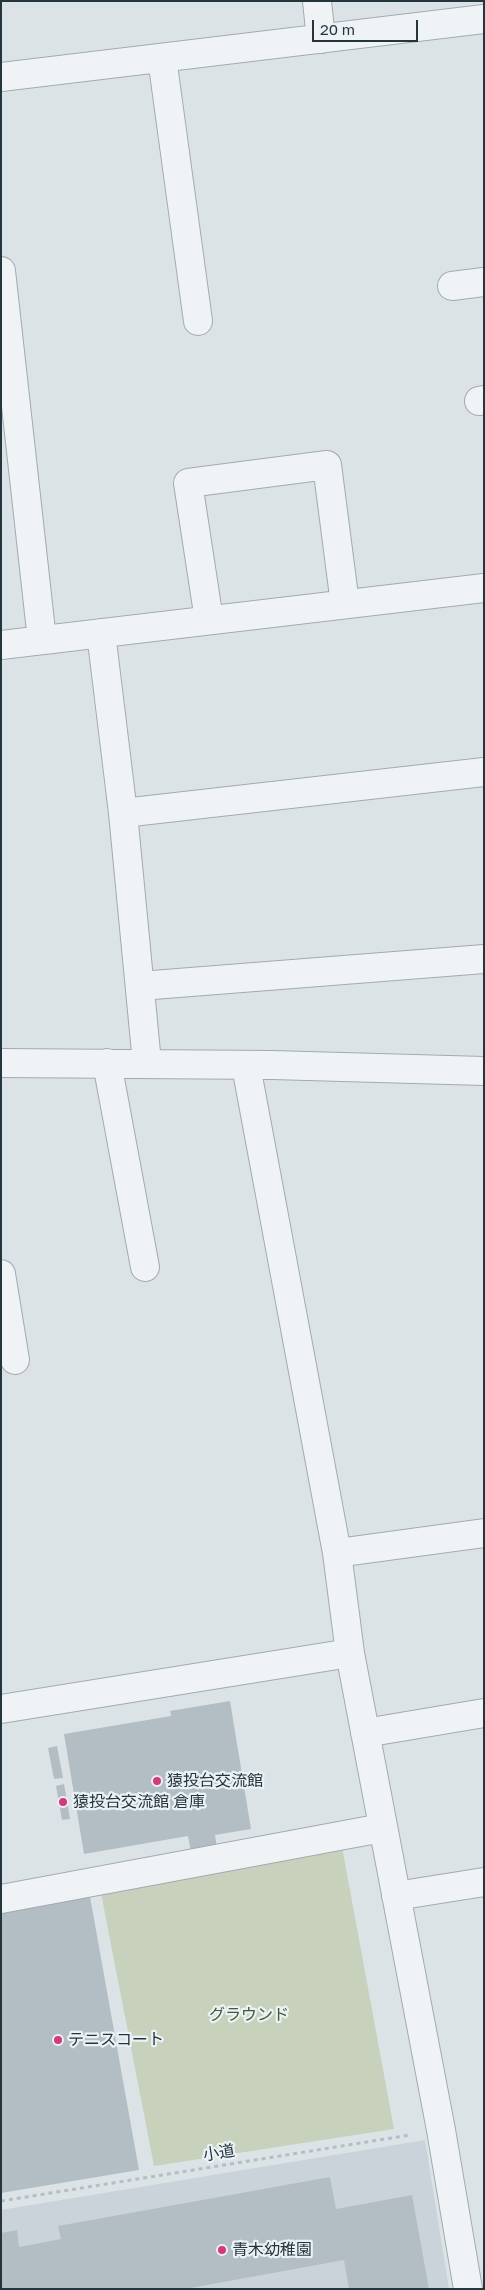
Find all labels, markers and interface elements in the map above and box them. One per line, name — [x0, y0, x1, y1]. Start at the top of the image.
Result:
scale bar — [315, 10, 421, 42]
text: 20 m — [320, 20, 355, 38]
place label: 猿投台交流館 — [167, 1771, 263, 1791]
marker: 猿投台交流館 — [151, 1775, 163, 1787]
place label: 猿投台交流館 倉庫 — [73, 1792, 205, 1812]
marker: 猿投台交流館 倉庫 — [57, 1796, 69, 1808]
park label: グラウンド — [209, 2005, 289, 2025]
place label: テニスコート — [68, 2030, 164, 2050]
marker: テニスコート — [52, 2034, 64, 2046]
street label: 小道 — [202, 2141, 236, 2165]
place label: 青木幼稚園 — [232, 2240, 312, 2260]
marker: 青木幼稚園 — [216, 2244, 228, 2256]

